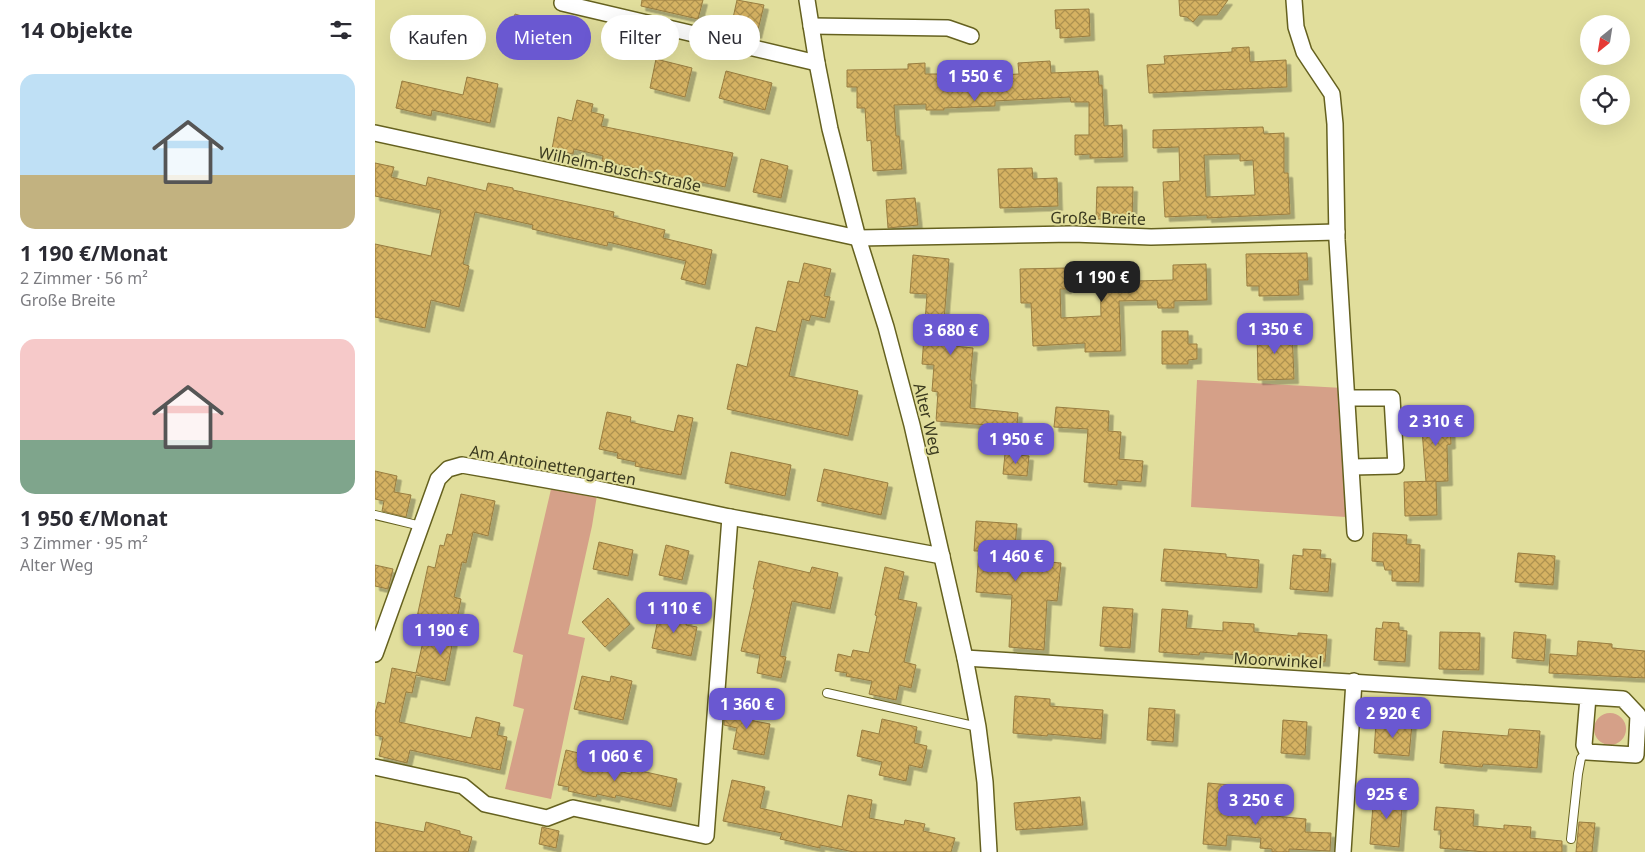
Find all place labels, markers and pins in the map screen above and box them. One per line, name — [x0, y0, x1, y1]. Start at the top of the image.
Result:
pin: 1 550 € — [929, 59, 1021, 102]
pin: 1 190 € — [1056, 260, 1148, 303]
pin: 1 350 € — [1229, 312, 1321, 355]
pin: 3 680 € — [905, 314, 997, 356]
pin: 2 310 € — [1390, 404, 1482, 447]
pin: 1 950 € — [970, 422, 1062, 465]
pin: 1 460 € — [970, 540, 1062, 582]
pin: 1 110 € — [628, 592, 720, 634]
pin: 1 190 € — [395, 614, 487, 656]
pin: 1 360 € — [701, 688, 793, 730]
pin: 2 920 € — [1347, 696, 1439, 739]
pin: 1 060 € — [569, 740, 661, 782]
pin: 925 € — [1352, 778, 1422, 820]
pin: 3 250 € — [1210, 784, 1302, 826]

